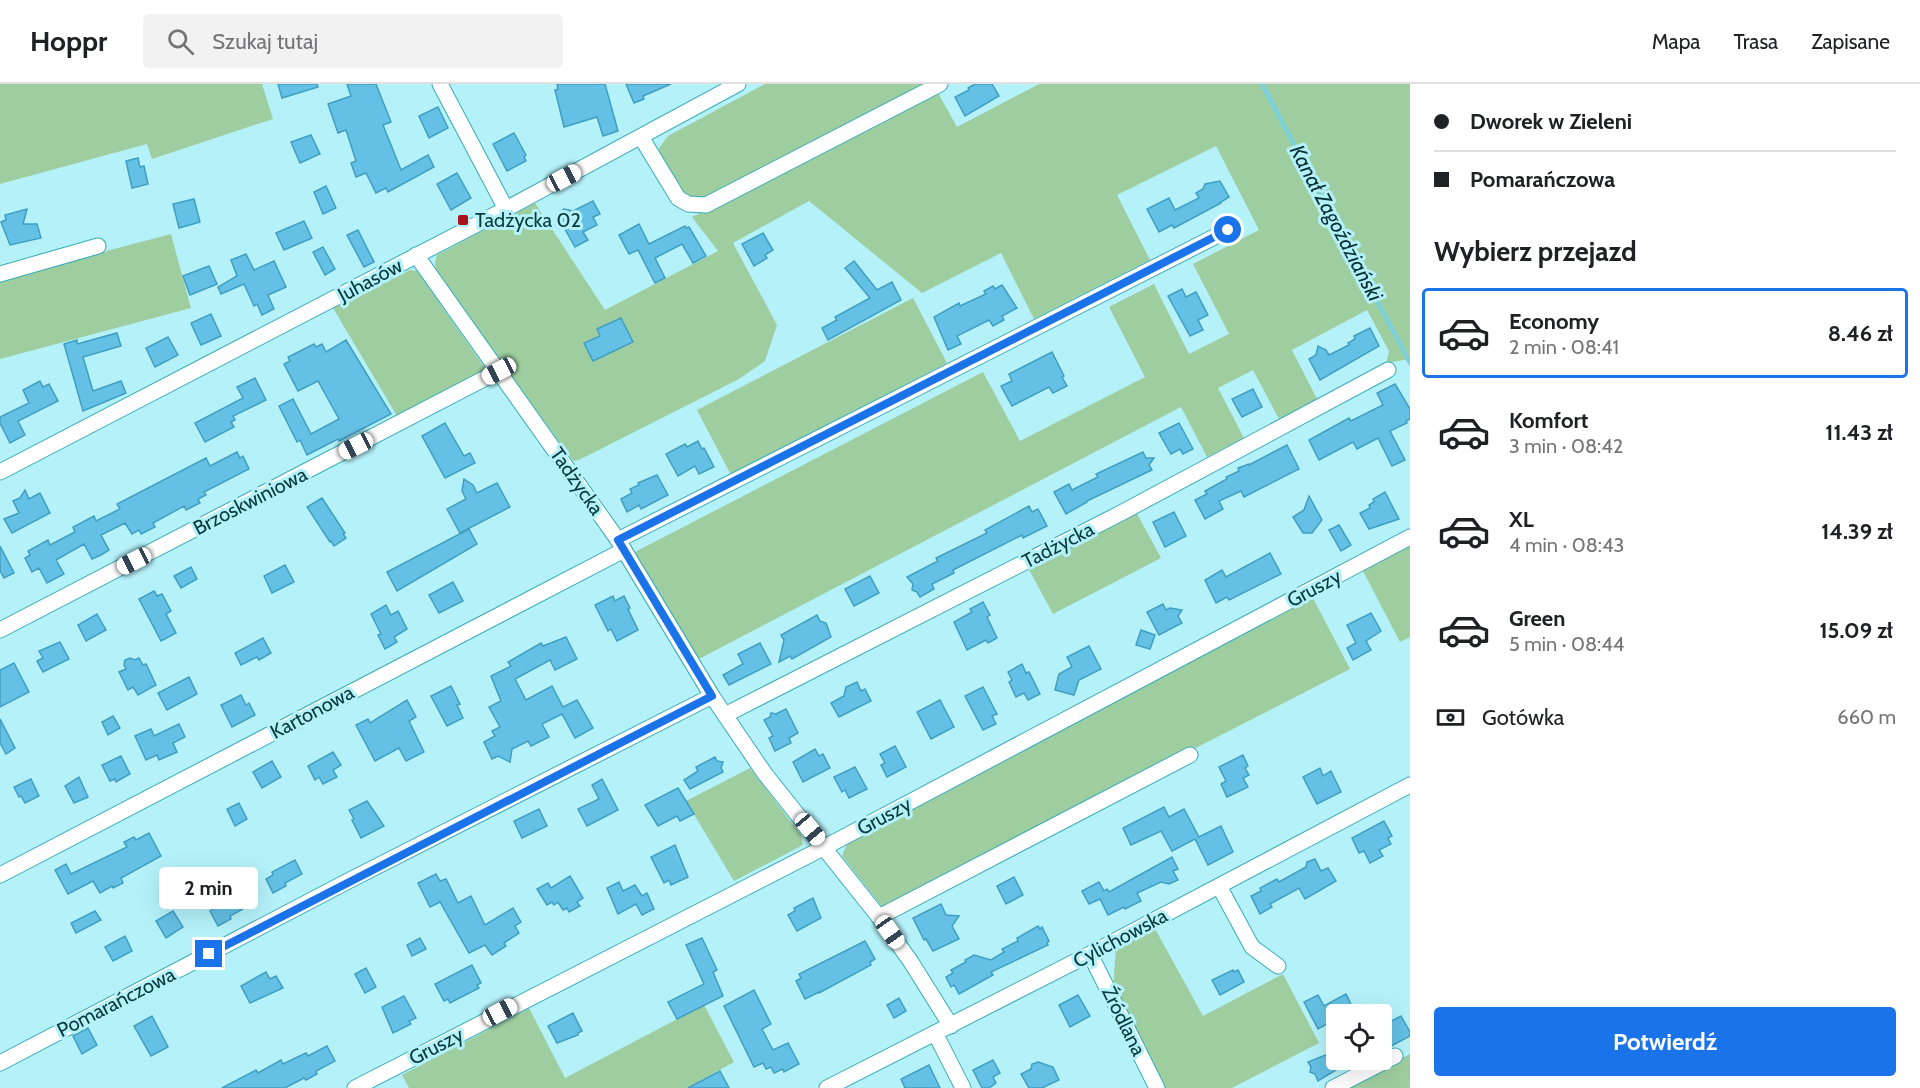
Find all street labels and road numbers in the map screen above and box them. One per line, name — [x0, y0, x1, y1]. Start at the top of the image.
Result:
street label: Juhasów — [333, 253, 407, 307]
street label: Tadżycka — [545, 443, 609, 520]
street label: Brzoskwiniowa — [189, 462, 311, 540]
street label: Tadżycka — [1018, 517, 1098, 573]
street label: Gruszy — [1283, 564, 1345, 612]
street label: Kartonowa — [266, 680, 358, 744]
street label: Gruszy — [853, 792, 915, 840]
street label: Cylichowska — [1069, 903, 1172, 973]
street label: Pomarańczowa — [53, 962, 179, 1042]
street label: Źródlana — [1097, 982, 1151, 1060]
street label: Gruszy — [405, 1022, 467, 1070]

